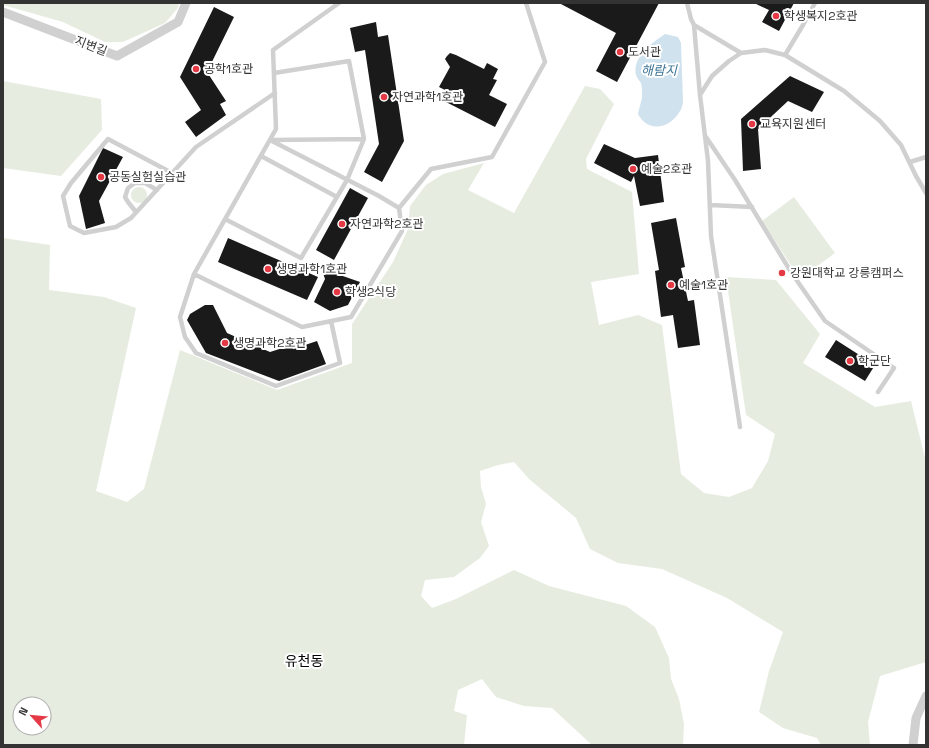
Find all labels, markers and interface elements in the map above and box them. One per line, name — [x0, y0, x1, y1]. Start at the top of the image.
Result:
place label: 학생복지2호관 — [784, 8, 857, 24]
marker: 학생복지2호관 — [771, 11, 781, 21]
street label: 지변길 — [73, 33, 109, 59]
place label: 도서관 — [628, 44, 661, 60]
marker: 도서관 — [615, 47, 625, 57]
place label: 공학1호관 — [204, 61, 253, 77]
water label: 해람지 — [641, 62, 678, 79]
marker: 공학1호관 — [191, 64, 201, 74]
place label: 자연과학1호관 — [392, 89, 463, 105]
marker: 자연과학1호관 — [379, 92, 389, 102]
place label: 교육지원센터 — [760, 116, 826, 132]
marker: 교육지원센터 — [747, 119, 757, 129]
place label: 예술2호관 — [641, 161, 692, 177]
marker: 예술2호관 — [628, 164, 638, 174]
place label: 공동실험실습관 — [109, 169, 186, 185]
marker: 공동실험실습관 — [96, 172, 106, 182]
place label: 자연과학2호관 — [350, 216, 423, 232]
marker: 자연과학2호관 — [337, 219, 347, 229]
place label: 생명과학1호관 — [276, 261, 347, 277]
marker: 생명과학1호관 — [263, 264, 273, 274]
place label: 강원대학교 강릉캠퍼스 — [790, 265, 904, 281]
marker: 강원대학교 강릉캠퍼스 — [777, 268, 787, 278]
place label: 예술1호관 — [679, 277, 728, 293]
marker: 예술1호관 — [666, 280, 676, 290]
place label: 학생2식당 — [345, 284, 396, 300]
marker: 학생2식당 — [332, 287, 342, 297]
place label: 생명과학2호관 — [233, 335, 306, 351]
marker: 생명과학2호관 — [220, 338, 230, 348]
place label: 학군단 — [858, 353, 891, 369]
marker: 학군단 — [845, 356, 855, 366]
district label: 유천동 — [285, 652, 323, 670]
north arrow — [12, 696, 52, 736]
text: N — [15, 705, 31, 718]

